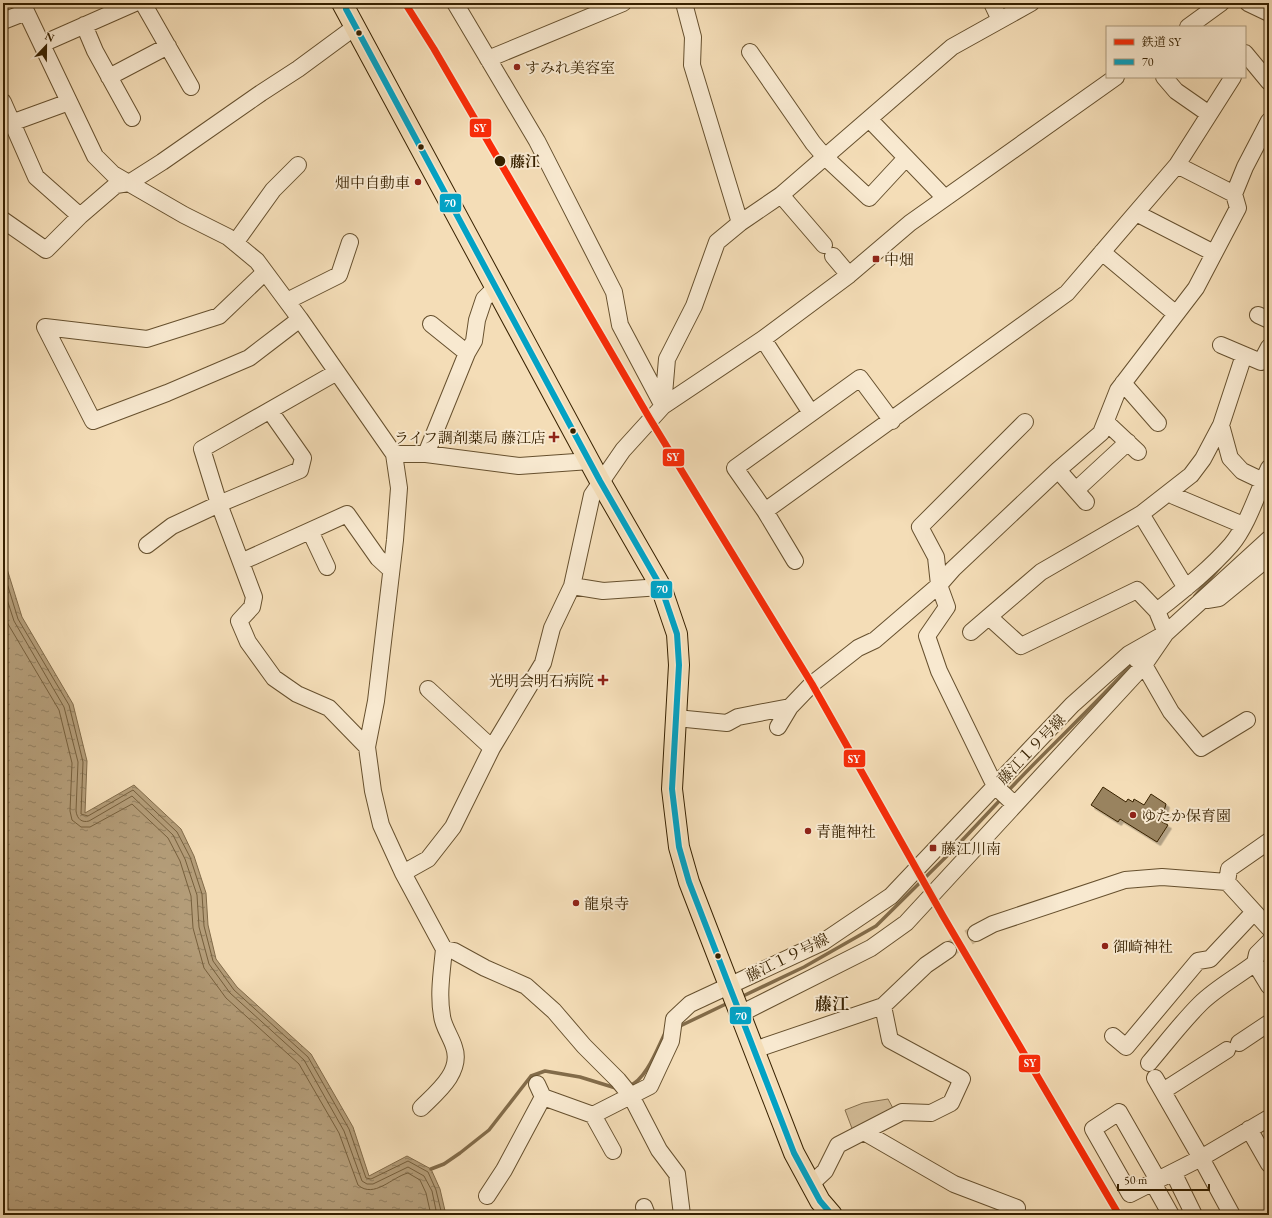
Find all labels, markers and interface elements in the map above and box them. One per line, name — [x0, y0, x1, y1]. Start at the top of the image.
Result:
north arrow — [26, 26, 66, 66]
legend — [1106, 26, 1246, 78]
unlabelled marker — [354, 28, 364, 38]
text: N — [43, 29, 57, 45]
text: 鉄道 SY — [1141, 34, 1182, 50]
text: 70 — [1142, 54, 1154, 70]
place label: すみれ美容室 — [525, 58, 615, 77]
marker: すみれ美容室 — [512, 62, 522, 72]
line badge: SY — [469, 118, 492, 138]
text: SY — [474, 121, 487, 135]
unlabelled marker — [416, 142, 426, 152]
place label: 藤江 — [510, 152, 540, 171]
marker: 藤江 — [493, 154, 507, 168]
place label: 畑中自動車 — [335, 173, 410, 192]
marker: 畑中自動車 — [413, 177, 423, 187]
line badge: 70 — [439, 193, 462, 213]
text: 70 — [444, 196, 456, 210]
place label: 中畑 — [884, 250, 914, 269]
marker: 中畑 — [871, 254, 881, 264]
unlabelled marker — [568, 426, 578, 436]
place label: ライフ調剤薬局 藤江店 — [394, 428, 546, 447]
marker: ライフ調剤薬局 藤江店 — [549, 432, 559, 442]
line badge: SY — [662, 448, 685, 467]
text: SY — [667, 450, 680, 464]
line badge: 70 — [650, 580, 673, 599]
text: 70 — [656, 582, 668, 596]
place label: 光明会明石病院 — [489, 671, 594, 690]
marker: 光明会明石病院 — [597, 674, 609, 686]
street label: 藤江１９号線 — [993, 710, 1069, 788]
line badge: SY — [843, 749, 866, 768]
text: SY — [848, 752, 861, 766]
place label: ゆたか保育園 — [1141, 806, 1231, 825]
marker: ゆたか保育園 — [1128, 810, 1138, 820]
place label: 青龍神社 — [816, 822, 876, 841]
marker: 青龍神社 — [803, 826, 813, 836]
place label: 藤江川南 — [941, 839, 1001, 858]
marker: 藤江川南 — [928, 843, 938, 853]
place label: 龍泉寺 — [584, 894, 629, 913]
marker: 龍泉寺 — [571, 898, 581, 908]
street label: 藤江１９号線 — [742, 929, 832, 985]
place label: 御崎神社 — [1113, 937, 1173, 956]
marker: 御崎神社 — [1100, 941, 1110, 951]
unlabelled marker — [713, 951, 723, 961]
district label: 藤江 — [815, 993, 850, 1015]
line badge: 70 — [729, 1006, 752, 1025]
text: 70 — [735, 1009, 747, 1023]
line badge: SY — [1018, 1054, 1041, 1073]
text: SY — [1024, 1056, 1037, 1070]
scale bar — [1118, 1166, 1209, 1192]
text: 50 m — [1124, 1172, 1148, 1188]

